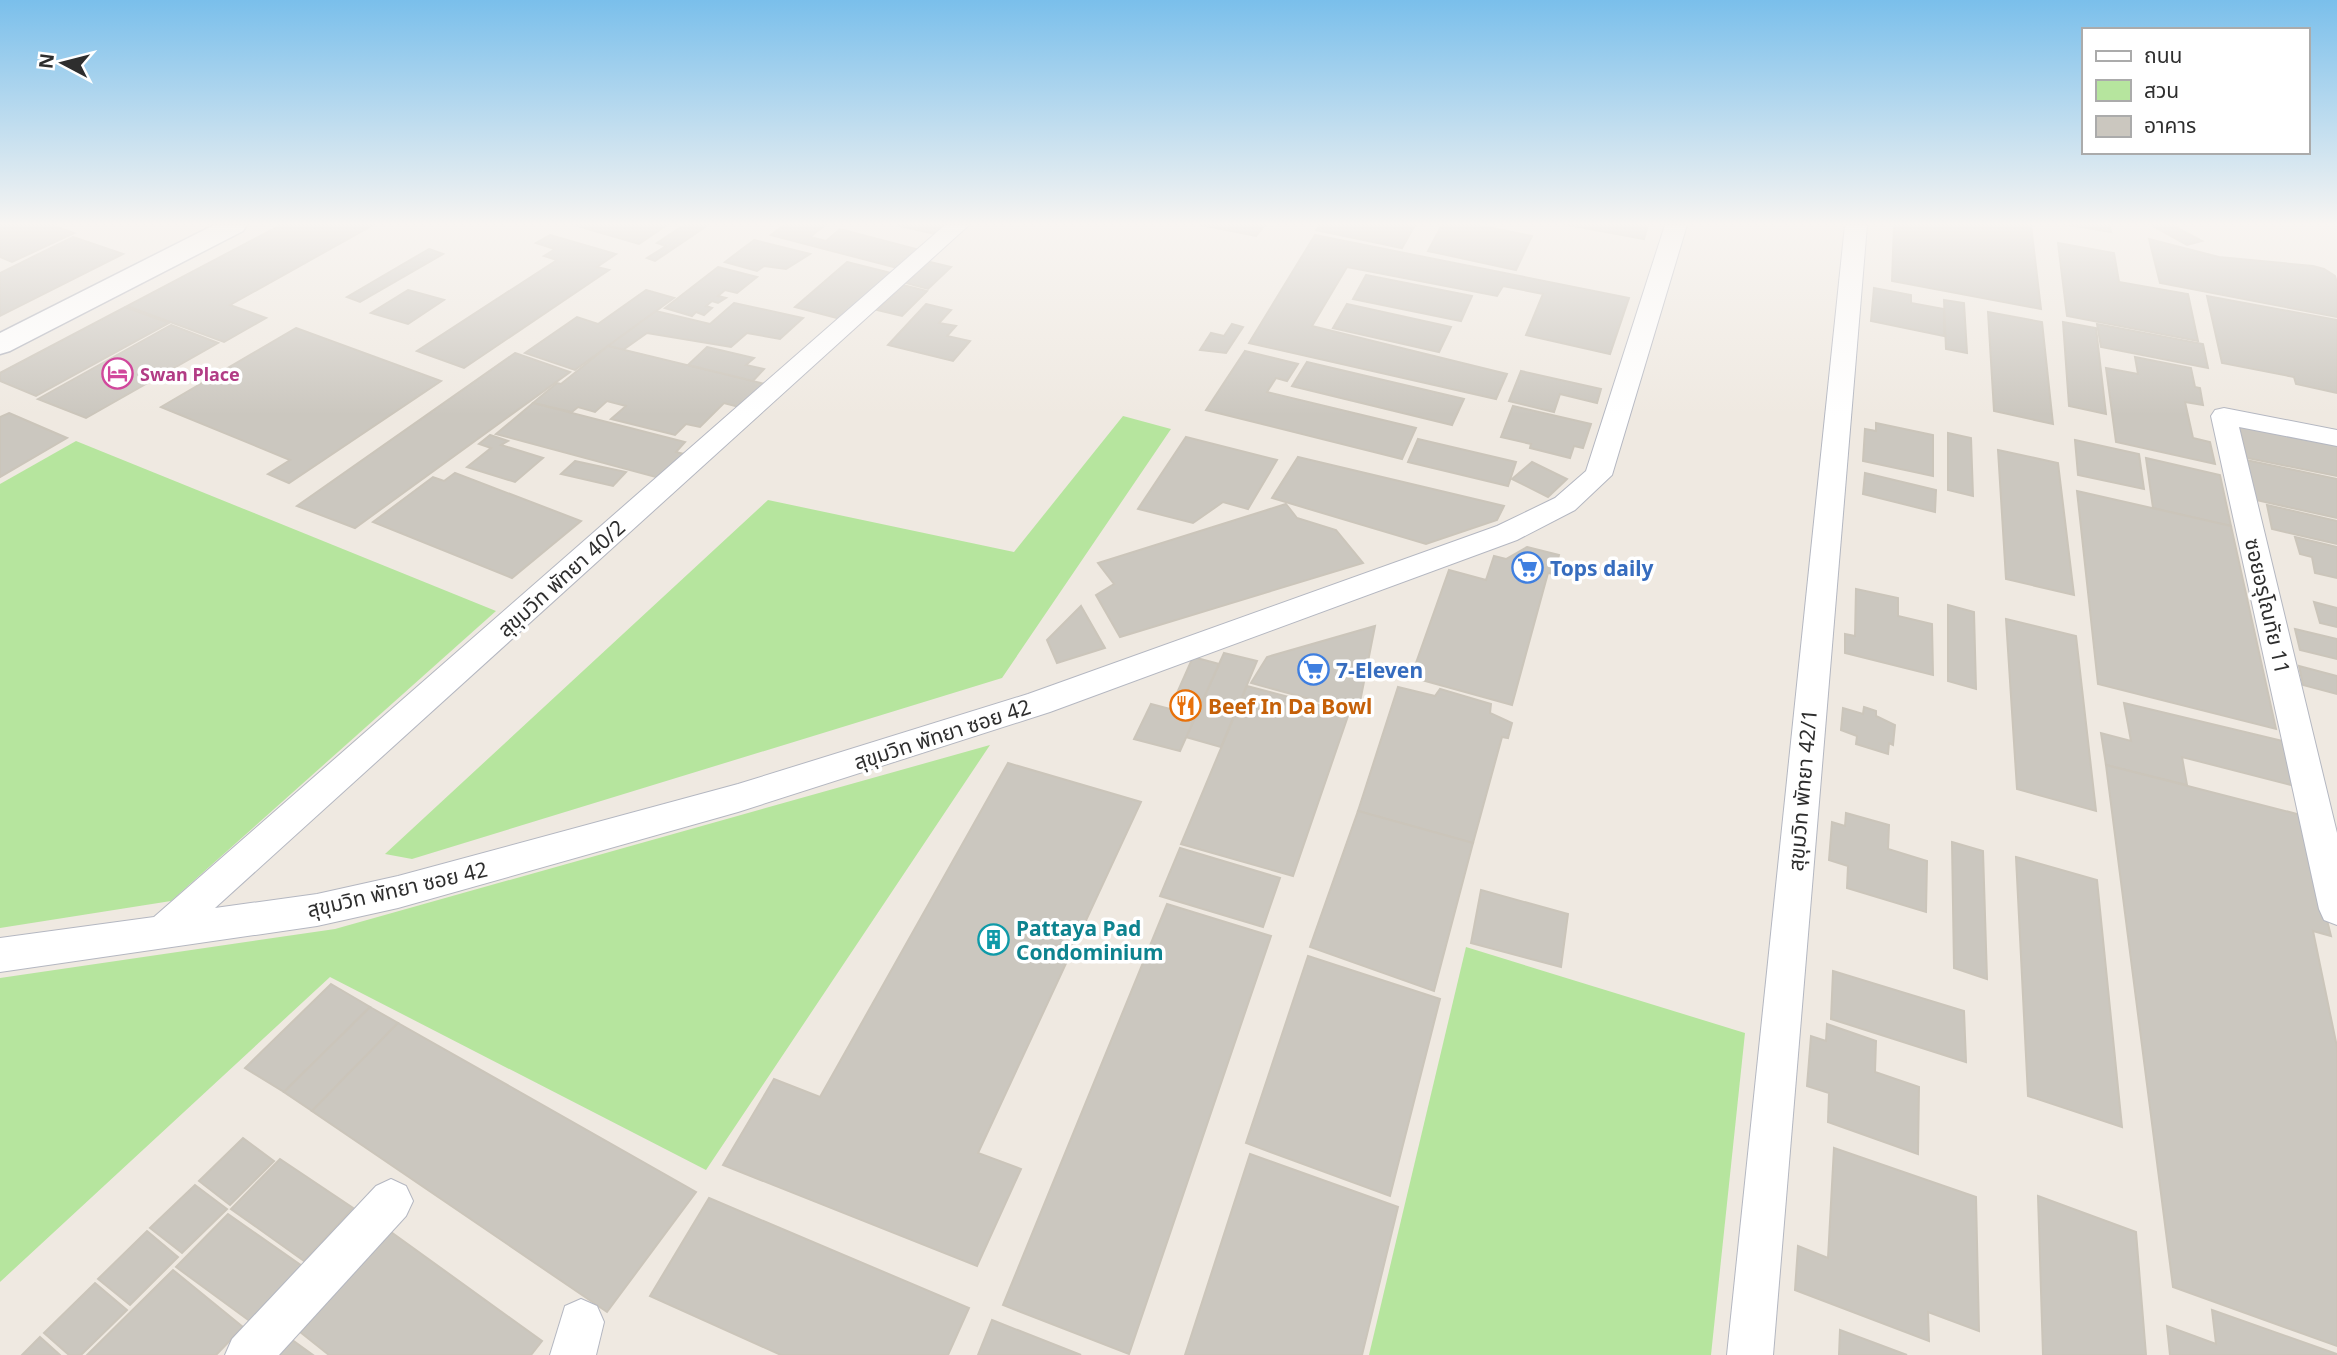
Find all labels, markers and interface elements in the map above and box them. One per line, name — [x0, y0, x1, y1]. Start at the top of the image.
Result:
north arrow — [28, 28, 98, 98]
legend — [2082, 28, 2309, 154]
text: ถนน — [2144, 41, 2182, 69]
text: N — [32, 52, 60, 70]
text: สวน — [2144, 76, 2179, 104]
text: อาคาร — [2144, 111, 2196, 139]
hotel icon: Swan Place — [100, 357, 134, 391]
place label: Swan Place — [140, 362, 240, 386]
street label: สุขุมวิท พัทยา 40/2 — [491, 513, 631, 643]
street label: ซอยอรุโณทัย 11 — [2239, 535, 2297, 677]
supermarket icon: Tops daily — [1510, 551, 1544, 585]
place label: Tops daily — [1550, 554, 1653, 582]
supermarket icon: 7-Eleven — [1296, 653, 1330, 687]
place label: 7-Eleven — [1336, 656, 1423, 684]
restaurant icon: Beef In Da Bowl — [1168, 689, 1202, 723]
street label: สุขุมวิท พัทยา ซอย 42 — [850, 692, 1034, 776]
place label: Beef In Da Bowl — [1208, 692, 1372, 720]
street label: สุขุมวิท พัทยา 42/1 — [1781, 708, 1823, 872]
street label: สุขุมวิท พัทยา ซอย 42 — [304, 855, 490, 923]
place label: Pattaya Pad Condominium — [1016, 914, 1163, 966]
building icon: Pattaya Pad Condominium — [976, 923, 1010, 957]

